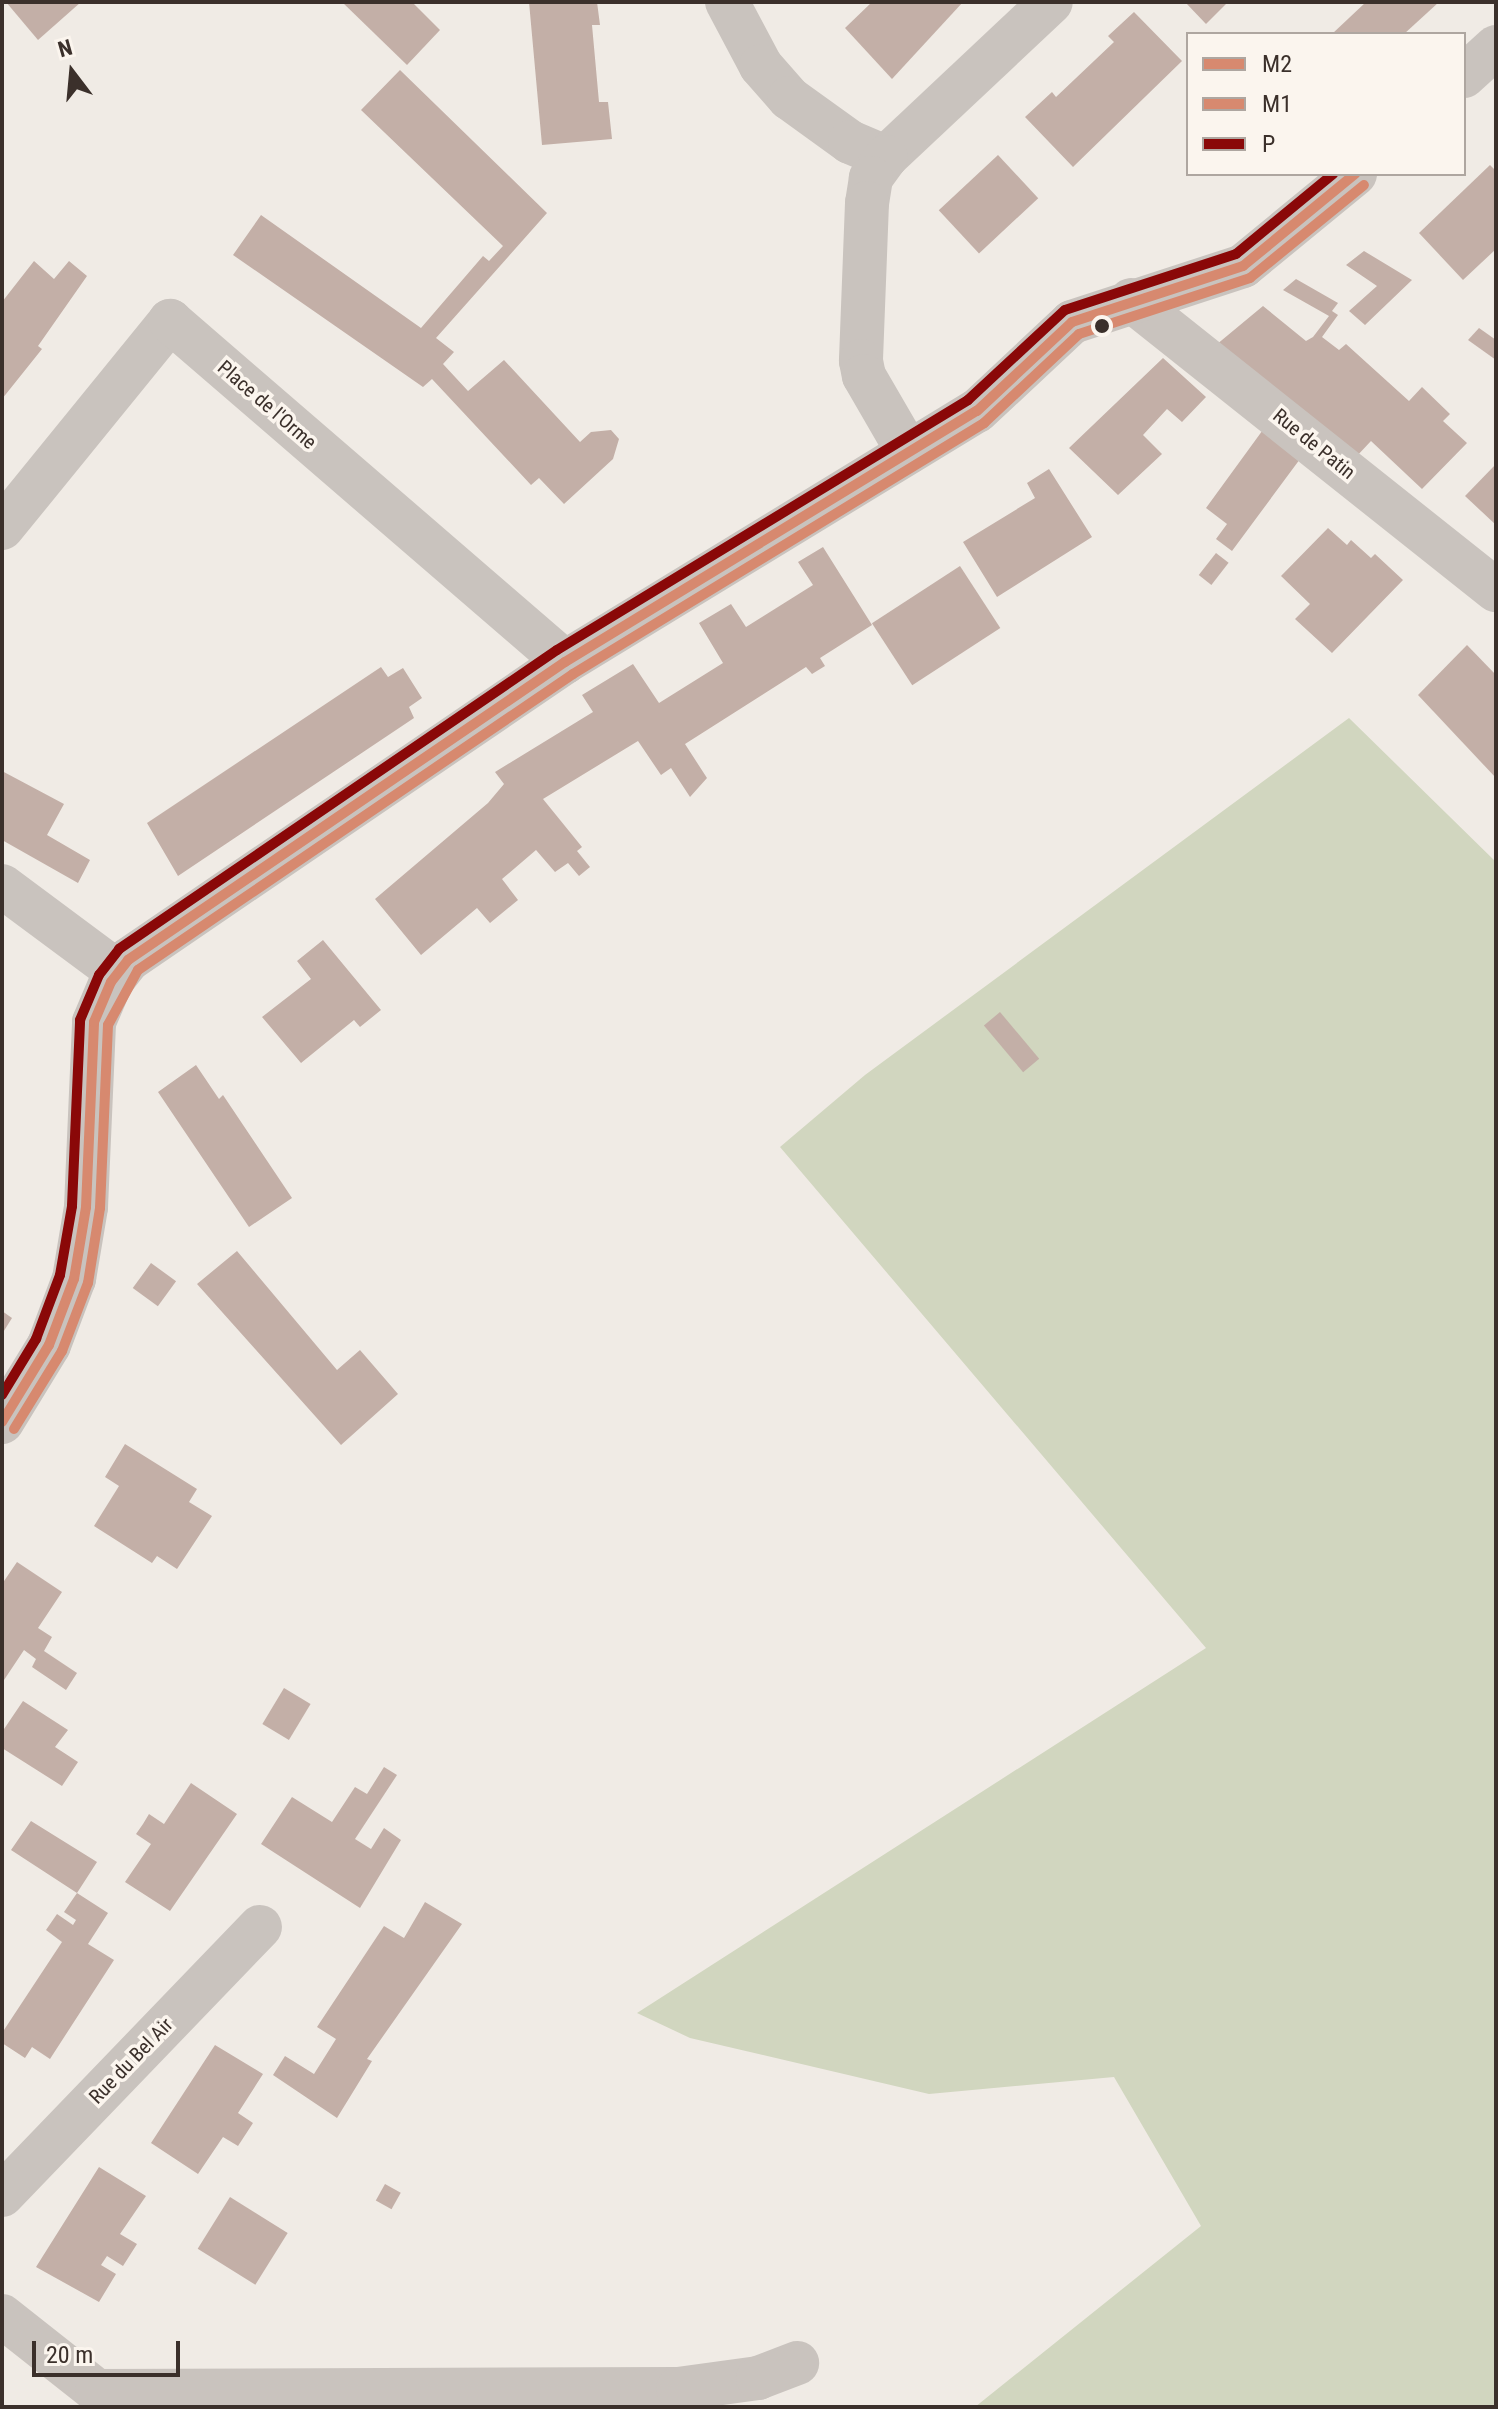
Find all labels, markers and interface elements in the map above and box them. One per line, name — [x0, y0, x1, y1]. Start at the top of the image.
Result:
north arrow — [32, 32, 112, 112]
legend — [1186, 32, 1466, 176]
text: N — [55, 35, 75, 62]
text: M2 — [1262, 50, 1292, 78]
text: M1 — [1262, 90, 1292, 118]
text: P — [1262, 130, 1275, 158]
unlabelled marker — [1094, 318, 1110, 334]
street label: Place de l'Orme — [213, 356, 321, 454]
street label: Rue de Patin — [1268, 404, 1360, 484]
street label: Rue du Bel Air — [84, 2013, 178, 2109]
scale bar — [36, 2325, 184, 2375]
text: 20 m — [46, 2341, 93, 2369]

